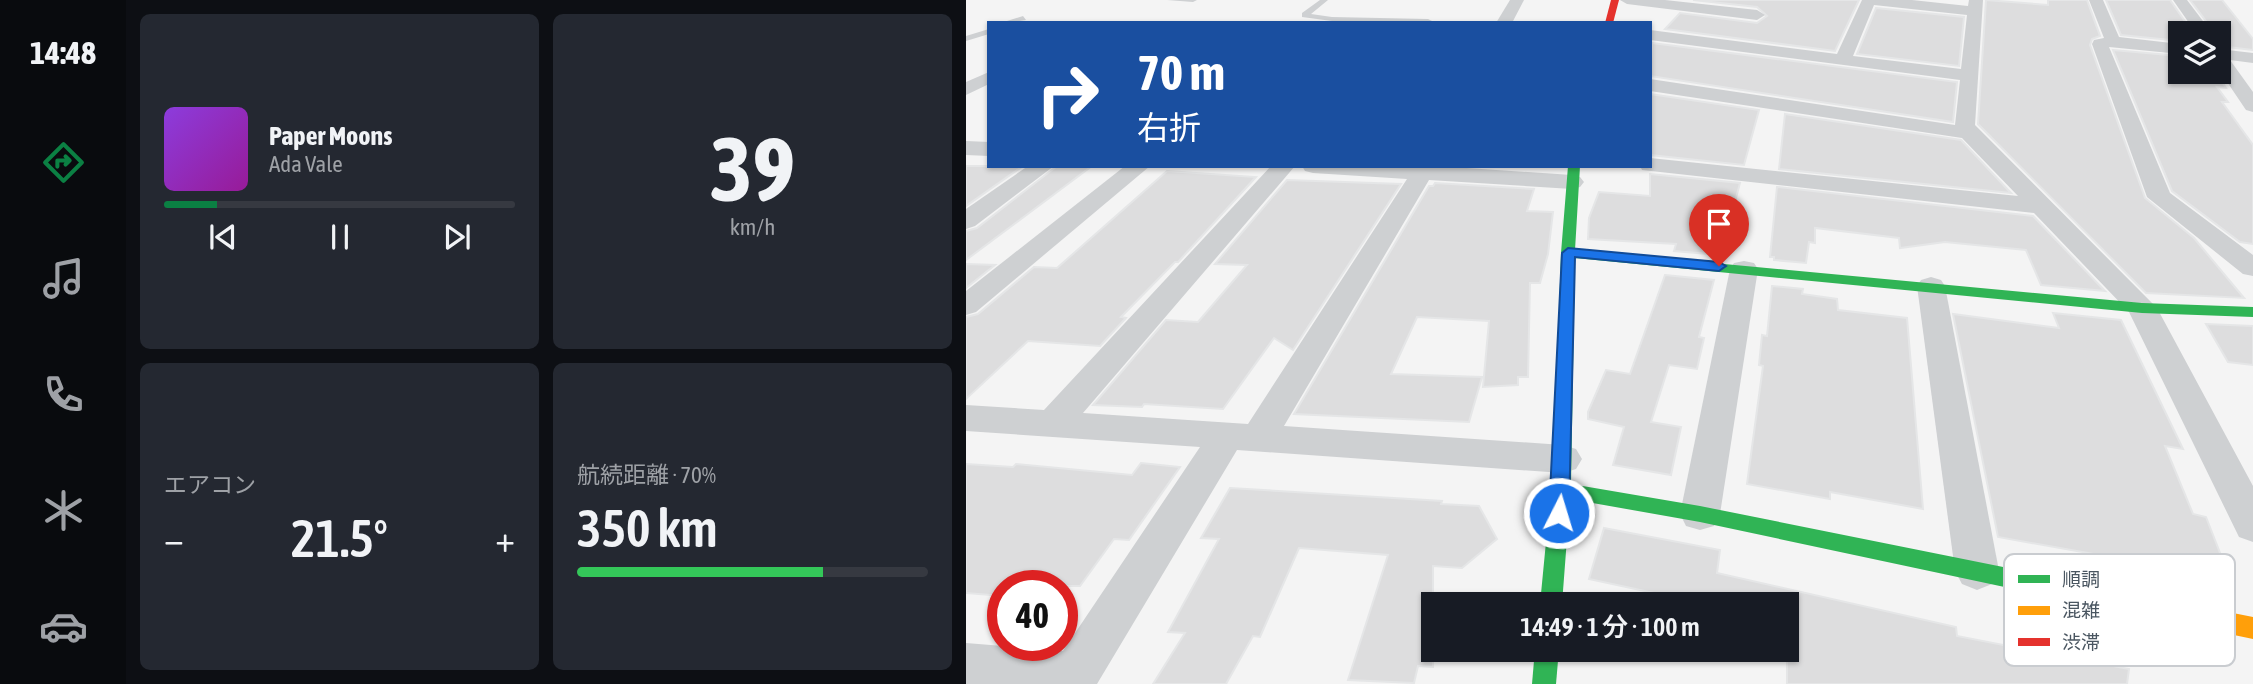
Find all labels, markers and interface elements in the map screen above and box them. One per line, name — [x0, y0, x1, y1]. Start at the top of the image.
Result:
map controls — [2168, 21, 2231, 84]
button: layers — [2168, 21, 2231, 84]
text: 14:48 — [30, 34, 96, 71]
text: 70 m — [1137, 44, 1225, 100]
icon: right — [1022, 49, 1113, 140]
text: 右折 — [1137, 109, 1201, 146]
text: 39 — [710, 116, 795, 220]
text: Paper Moons — [269, 121, 392, 151]
icon: directions — [39, 138, 88, 187]
text: Ada Vale — [269, 151, 343, 177]
pin — [1689, 194, 1749, 266]
icon: arrive — [1700, 205, 1738, 243]
text: km/h — [730, 214, 775, 240]
icon: previous — [204, 218, 242, 256]
icon: pause — [321, 218, 359, 256]
icon: next — [438, 218, 476, 256]
icon: music — [39, 254, 88, 303]
icon: phone — [39, 370, 88, 419]
text: 航続距離 · 70% — [577, 462, 716, 488]
text: エアコン — [164, 472, 256, 498]
position arrow — [1522, 476, 1596, 550]
icon: climate — [39, 486, 88, 535]
text: 350 km — [577, 498, 718, 558]
text: 21.5° — [291, 508, 388, 568]
text: − — [164, 517, 184, 560]
text: + — [495, 517, 515, 560]
legend — [2004, 554, 2235, 666]
text: 順調 — [2062, 568, 2100, 590]
speed limit sign: 40 — [987, 570, 1078, 661]
text: 混雑 — [2062, 599, 2100, 621]
icon: car — [39, 602, 88, 651]
text: 14:49 · 1 分 · 100 m — [1520, 612, 1700, 642]
text: 渋滞 — [2062, 631, 2100, 653]

